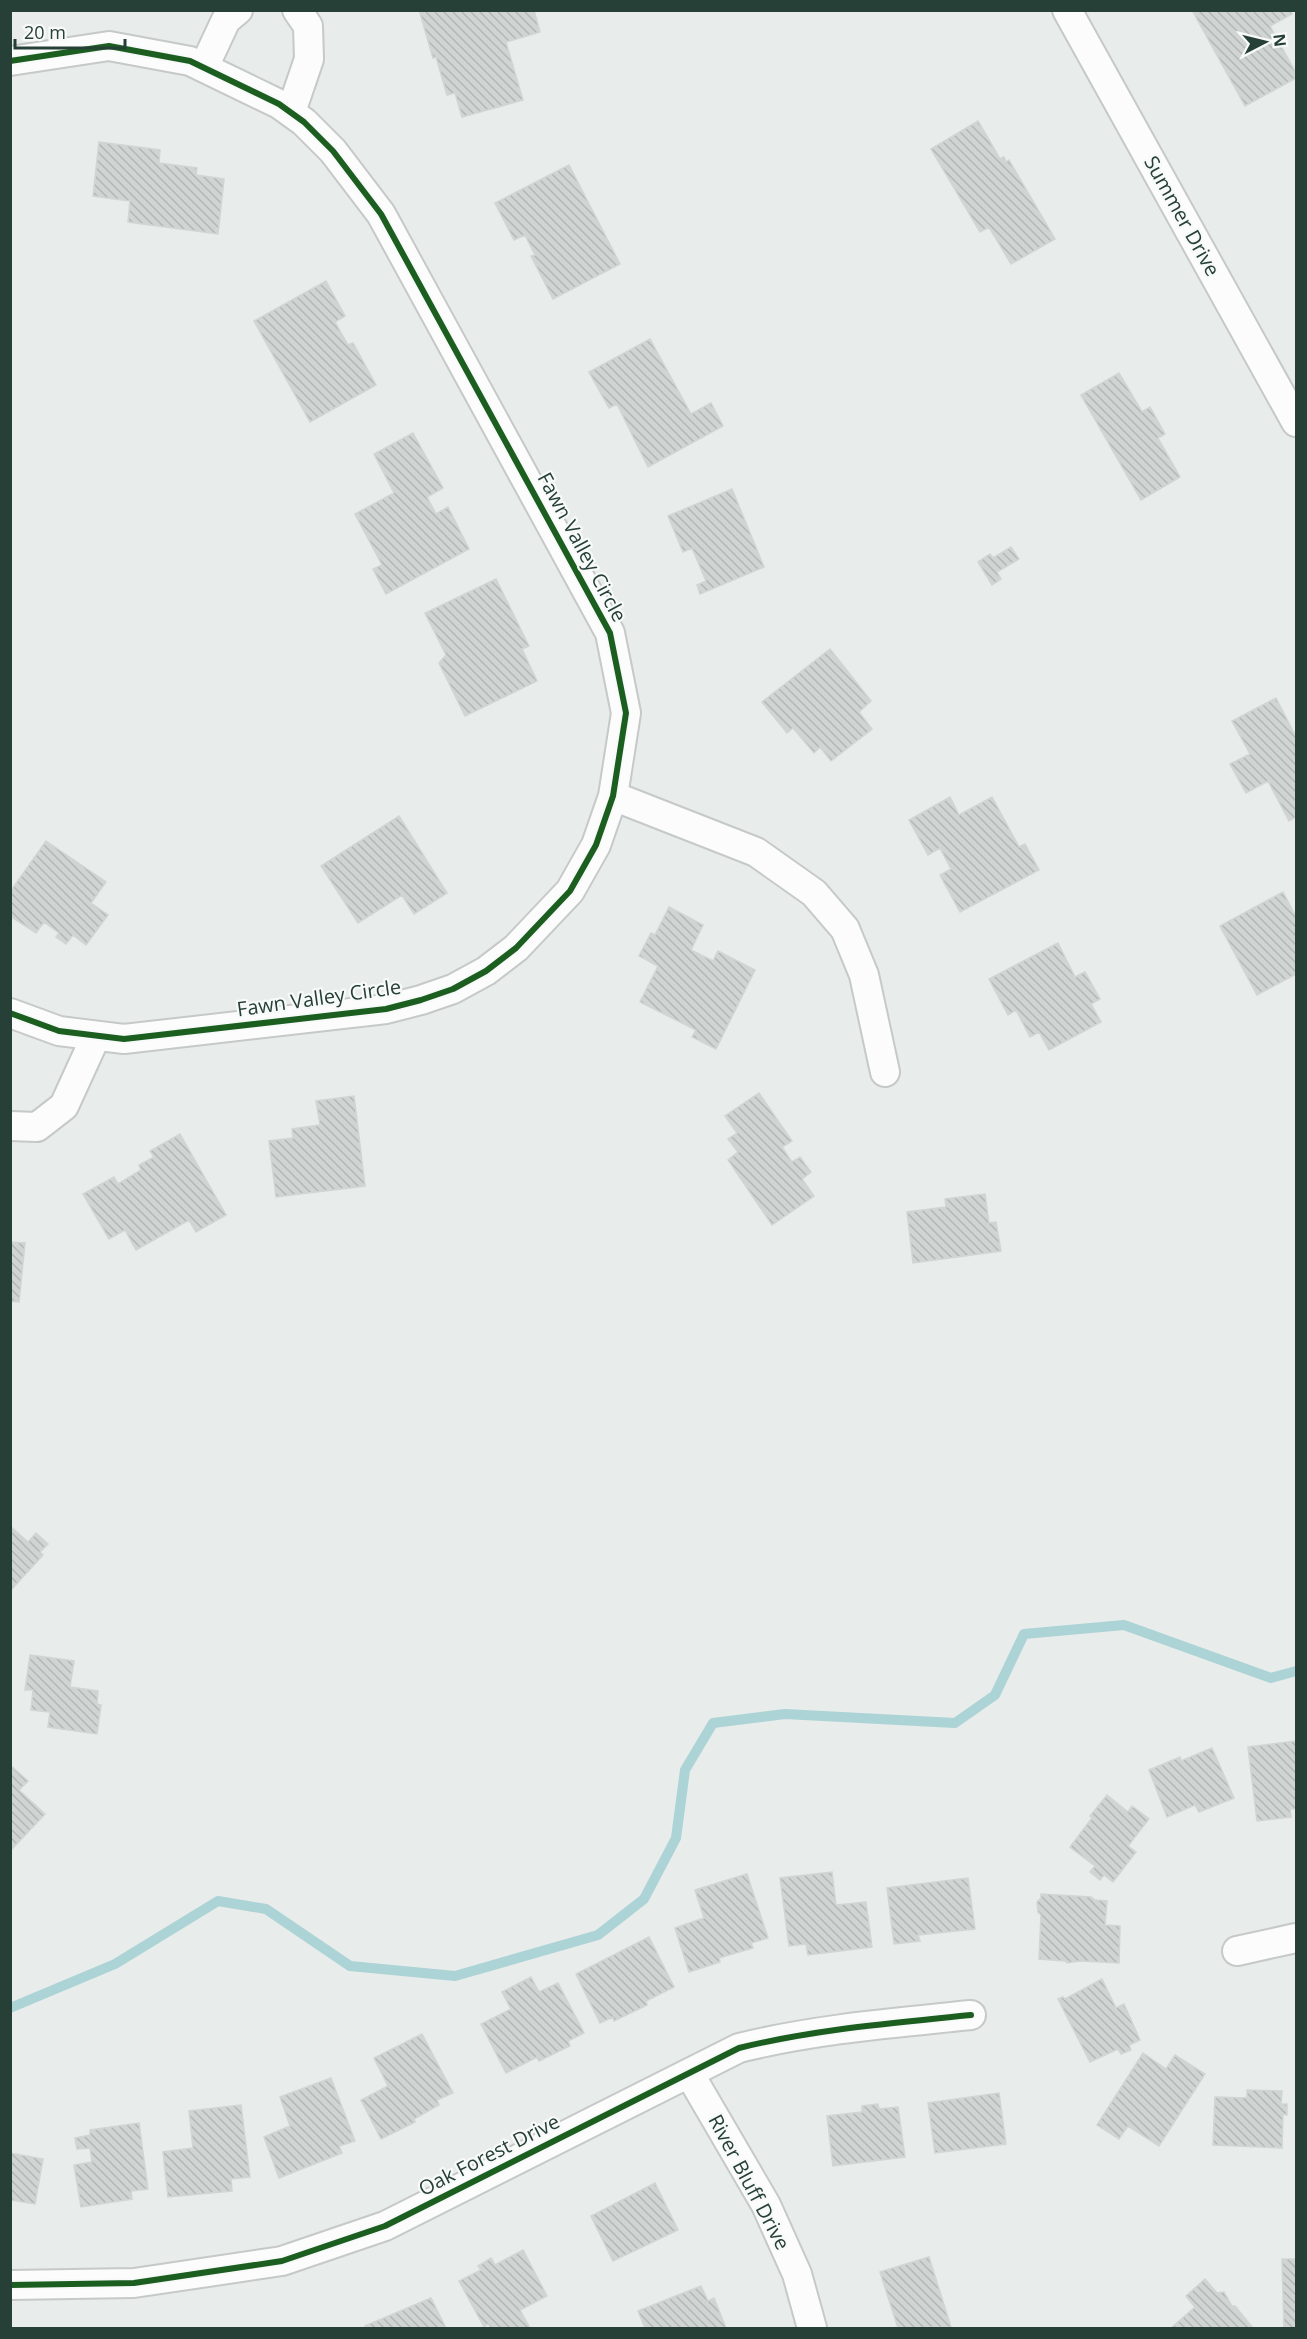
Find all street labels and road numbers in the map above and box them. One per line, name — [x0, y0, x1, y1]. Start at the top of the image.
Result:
street label: Summer Drive — [1138, 151, 1227, 281]
street label: Fawn Valley Circle — [532, 467, 633, 626]
street label: Fawn Valley Circle — [235, 973, 403, 1022]
street label: Oak Forest Drive — [414, 2107, 564, 2202]
street label: River Bluff Drive — [702, 2109, 797, 2254]

